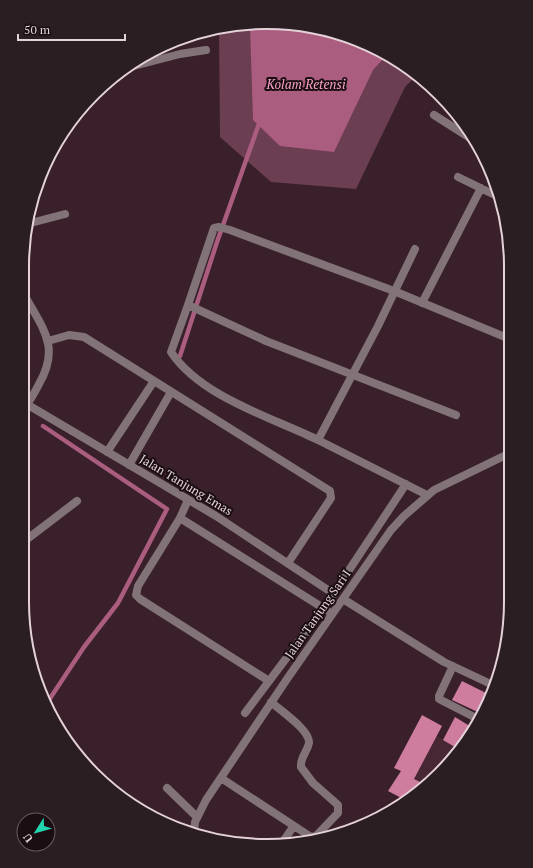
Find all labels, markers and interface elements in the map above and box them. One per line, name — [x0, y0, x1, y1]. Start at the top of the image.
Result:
scale bar — [18, 16, 125, 42]
text: 50 m — [24, 22, 51, 37]
water label: Kolam Retensi — [265, 75, 346, 93]
street label: Jalan Tanjung Emas — [137, 451, 235, 518]
street label: Jalan Tanjung Sari I — [281, 567, 354, 661]
north arrow — [16, 812, 56, 852]
text: U — [20, 831, 36, 845]

